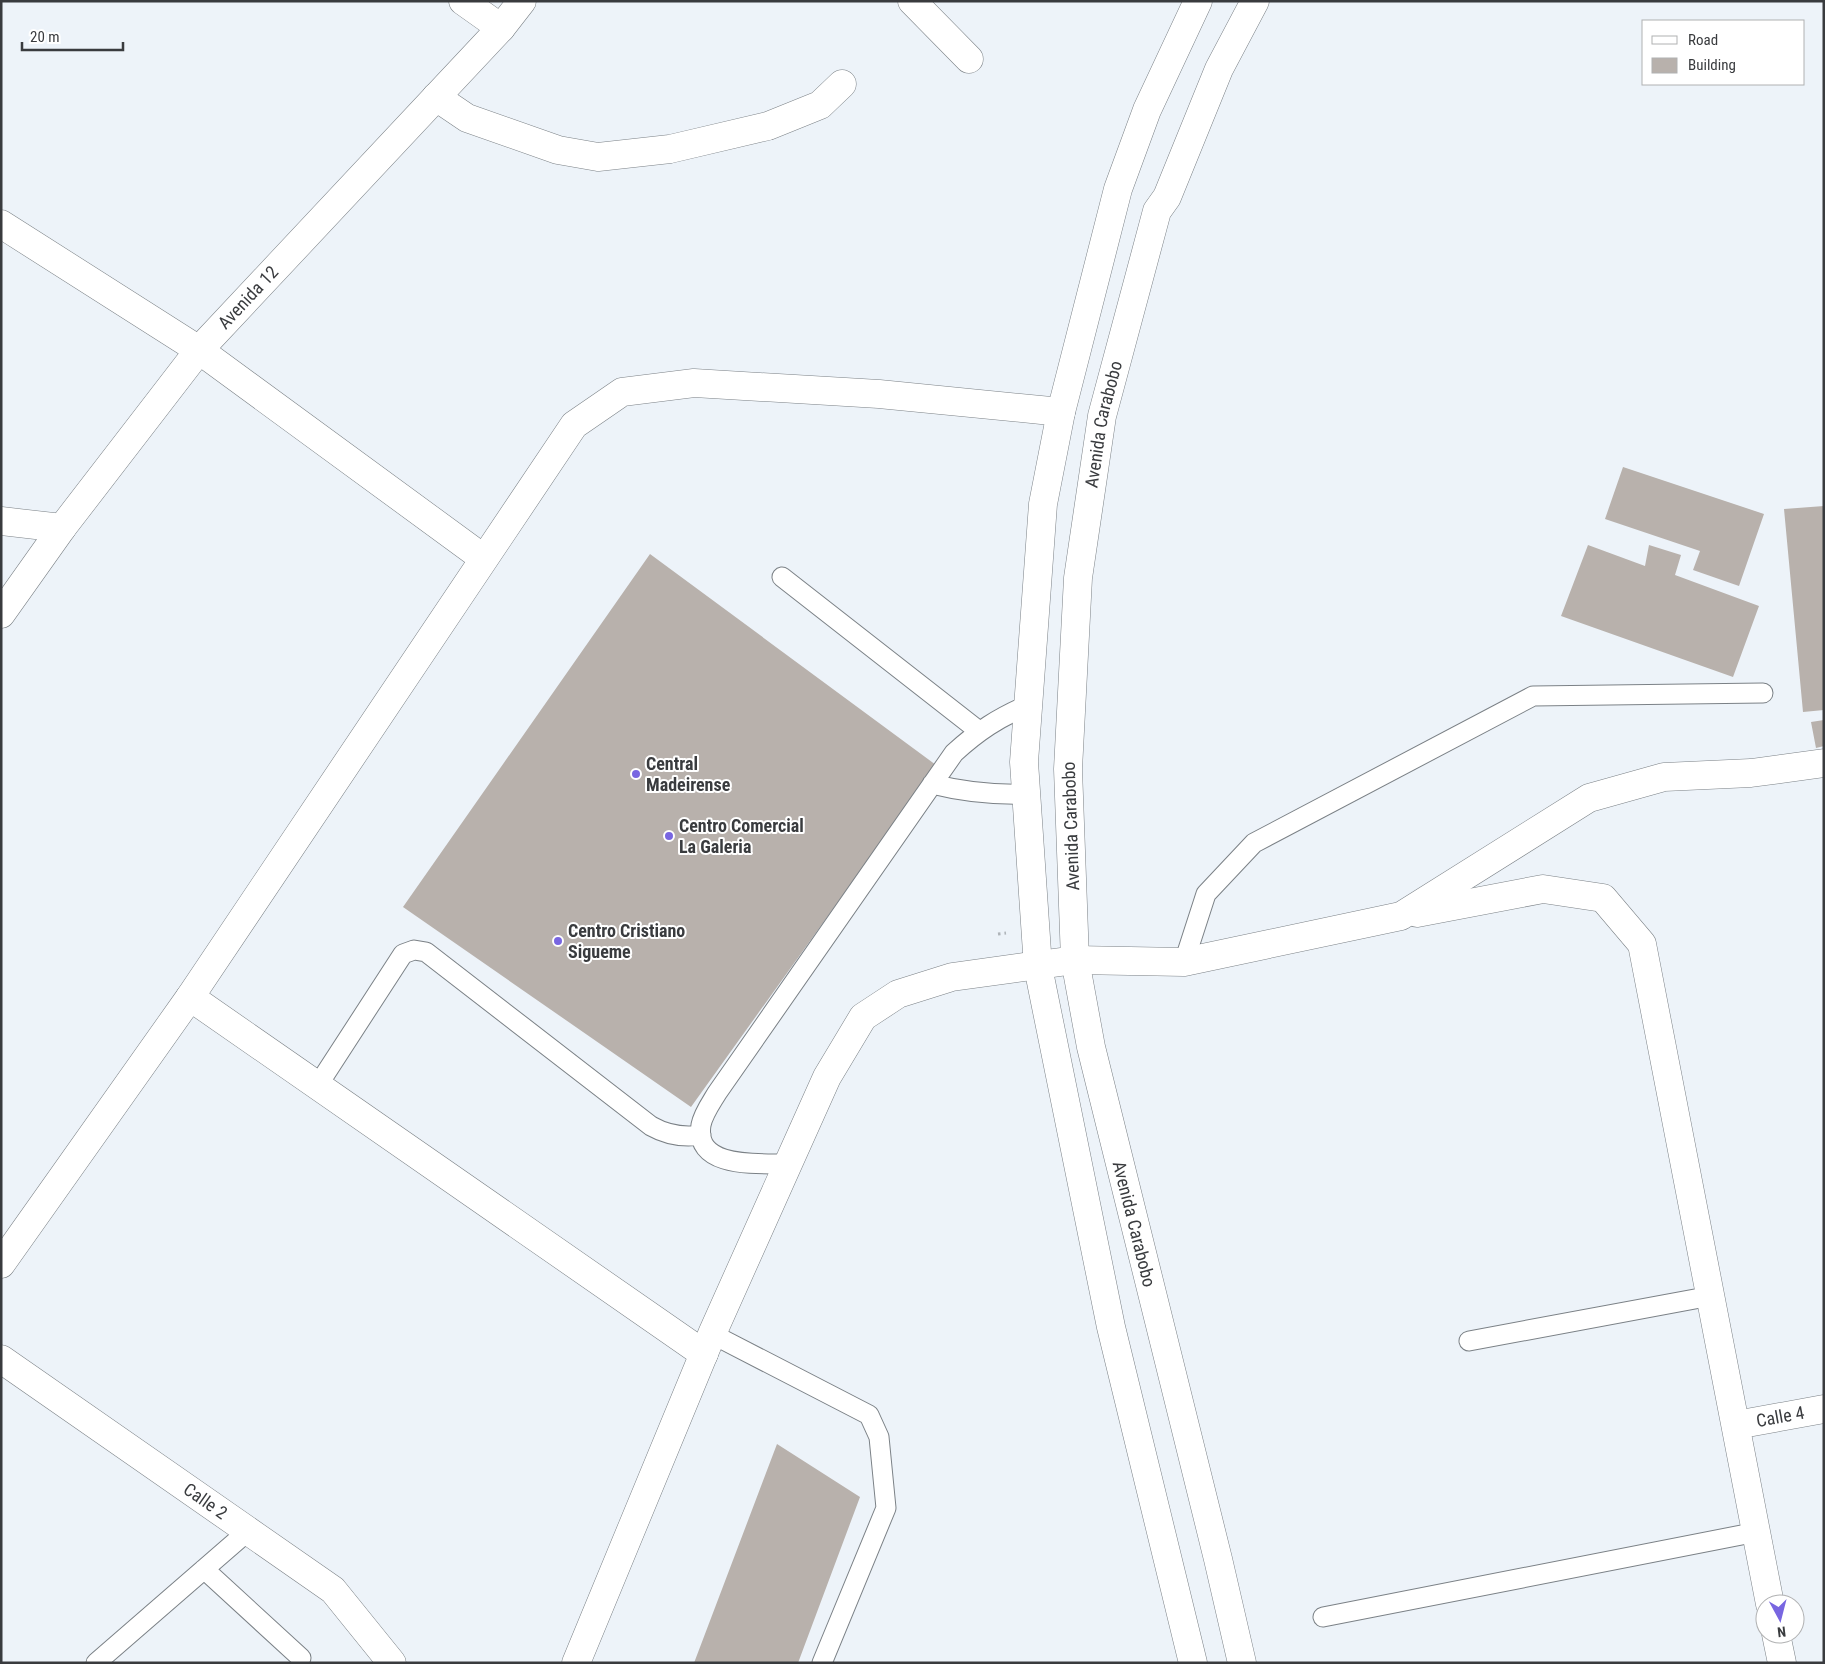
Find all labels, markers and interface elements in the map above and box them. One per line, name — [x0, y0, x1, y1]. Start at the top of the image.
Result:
scale bar — [22, 20, 124, 52]
legend — [1642, 20, 1805, 85]
text: 20 m — [30, 28, 60, 46]
text: Road — [1688, 31, 1718, 49]
text: Building — [1688, 56, 1736, 74]
street label: Avenida 12 — [213, 261, 282, 333]
street label: Avenida Carabobo — [1081, 358, 1126, 489]
place label: Central Madeirense — [646, 753, 731, 795]
street label: Avenida Carabobo — [1058, 761, 1083, 891]
marker: Central Madeirense — [630, 768, 642, 780]
place label: Centro Comercial La Galeria — [679, 815, 804, 857]
marker: Centro Comercial La Galeria — [663, 830, 675, 842]
place label: Centro Cristiano Sigueme — [568, 920, 685, 962]
marker: Centro Cristiano Sigueme — [552, 935, 564, 947]
street label: Avenida Carabobo — [1109, 1159, 1160, 1289]
street label: Calle 4 — [1754, 1402, 1806, 1431]
street label: Calle 2 — [180, 1478, 232, 1523]
north arrow — [1755, 1594, 1805, 1644]
text: N — [1776, 1623, 1787, 1640]

